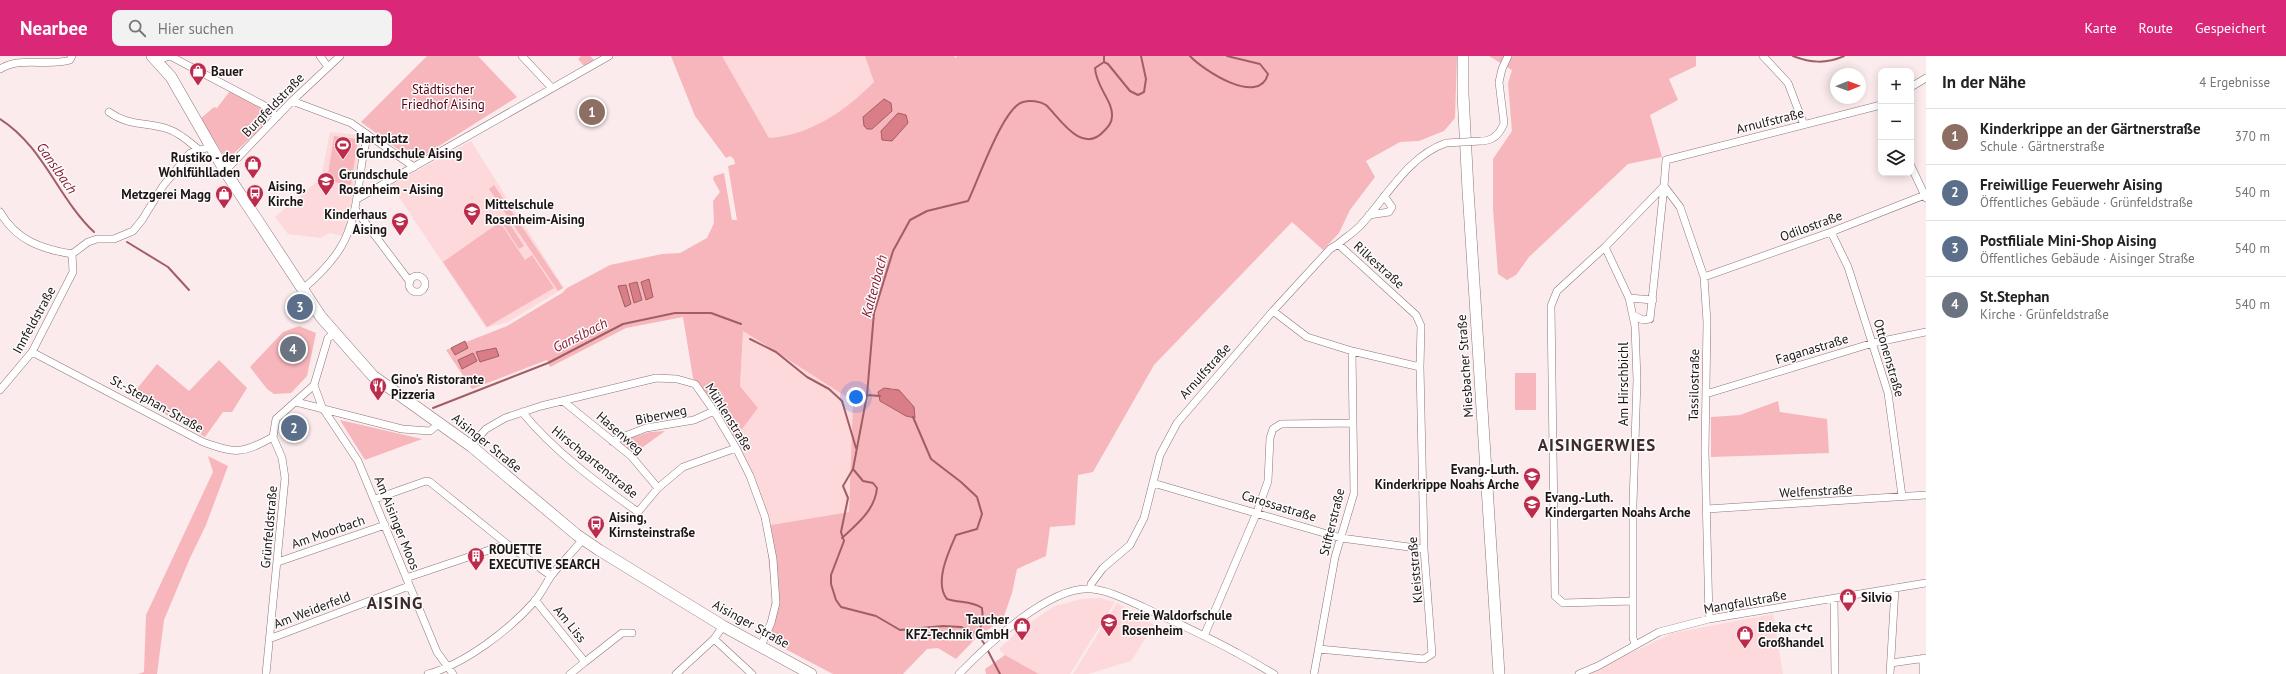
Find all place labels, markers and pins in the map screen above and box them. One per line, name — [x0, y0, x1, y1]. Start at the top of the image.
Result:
shop icon: Bauer — [188, 61, 208, 86]
place label: Bauer — [211, 63, 244, 80]
pin: 1 — [579, 97, 605, 127]
place label: Hartplatz Grundschule Aising — [356, 130, 462, 162]
sports icon: Hartplatz Grundschule Aising — [333, 135, 353, 160]
place label: Rustiko - der Wohlfühlladen — [159, 149, 240, 181]
shop icon: Rustiko - der Wohlfühlladen — [243, 154, 263, 179]
place label: Grundschule Rosenheim - Aising — [339, 166, 444, 198]
school or university icon: Grundschule Rosenheim - Aising — [316, 171, 336, 196]
place label: Aising, Kirche — [268, 178, 306, 210]
bus stop icon: Aising, Kirche — [245, 183, 265, 208]
shop icon: Metzgerei Magg — [214, 184, 234, 209]
place label: Metzgerei Magg — [121, 186, 211, 203]
place label: Mittelschule Rosenheim-Aising — [485, 196, 585, 228]
school or university icon: Mittelschule Rosenheim-Aising — [462, 201, 482, 226]
place label: Kinderhaus Aising — [324, 206, 387, 238]
school or university icon: Kinderhaus Aising — [390, 211, 410, 236]
pin: 3 — [287, 292, 313, 322]
pin: 4 — [280, 334, 306, 364]
place label: Gino's Ristorante Pizzeria — [391, 371, 484, 403]
restaurant icon: Gino's Ristorante Pizzeria — [368, 376, 388, 401]
pin: 2 — [281, 413, 307, 443]
place label: Evang.-Luth. Kinderkrippe Noahs Arche — [1375, 461, 1519, 493]
school or university icon: Evang.-Luth. Kinderkrippe Noahs Arche — [1522, 466, 1542, 491]
place label: Evang.-Luth. Kindergarten Noahs Arche — [1545, 489, 1691, 521]
school or university icon: Evang.-Luth. Kindergarten Noahs Arche — [1522, 494, 1542, 519]
place label: Aising, Kirnsteinstraße — [609, 509, 696, 541]
bus stop icon: Aising, Kirnsteinstraße — [586, 514, 606, 539]
place label: ROUETTE EXECUTIVE SEARCH — [489, 541, 600, 573]
building icon: ROUETTE EXECUTIVE SEARCH — [466, 546, 486, 571]
shop icon: Silvio — [1838, 587, 1858, 612]
place label: Silvio — [1861, 589, 1892, 606]
place label: Freie Waldorfschule Rosenheim — [1122, 607, 1232, 639]
place label: Taucher KFZ-Technik GmbH — [906, 611, 1009, 643]
school or university icon: Freie Waldorfschule Rosenheim — [1099, 612, 1119, 637]
shop icon: Taucher KFZ-Technik GmbH — [1012, 616, 1032, 641]
place label: Edeka c+c Großhandel — [1758, 619, 1824, 651]
shop icon: Edeka c+c Großhandel — [1735, 624, 1755, 649]

